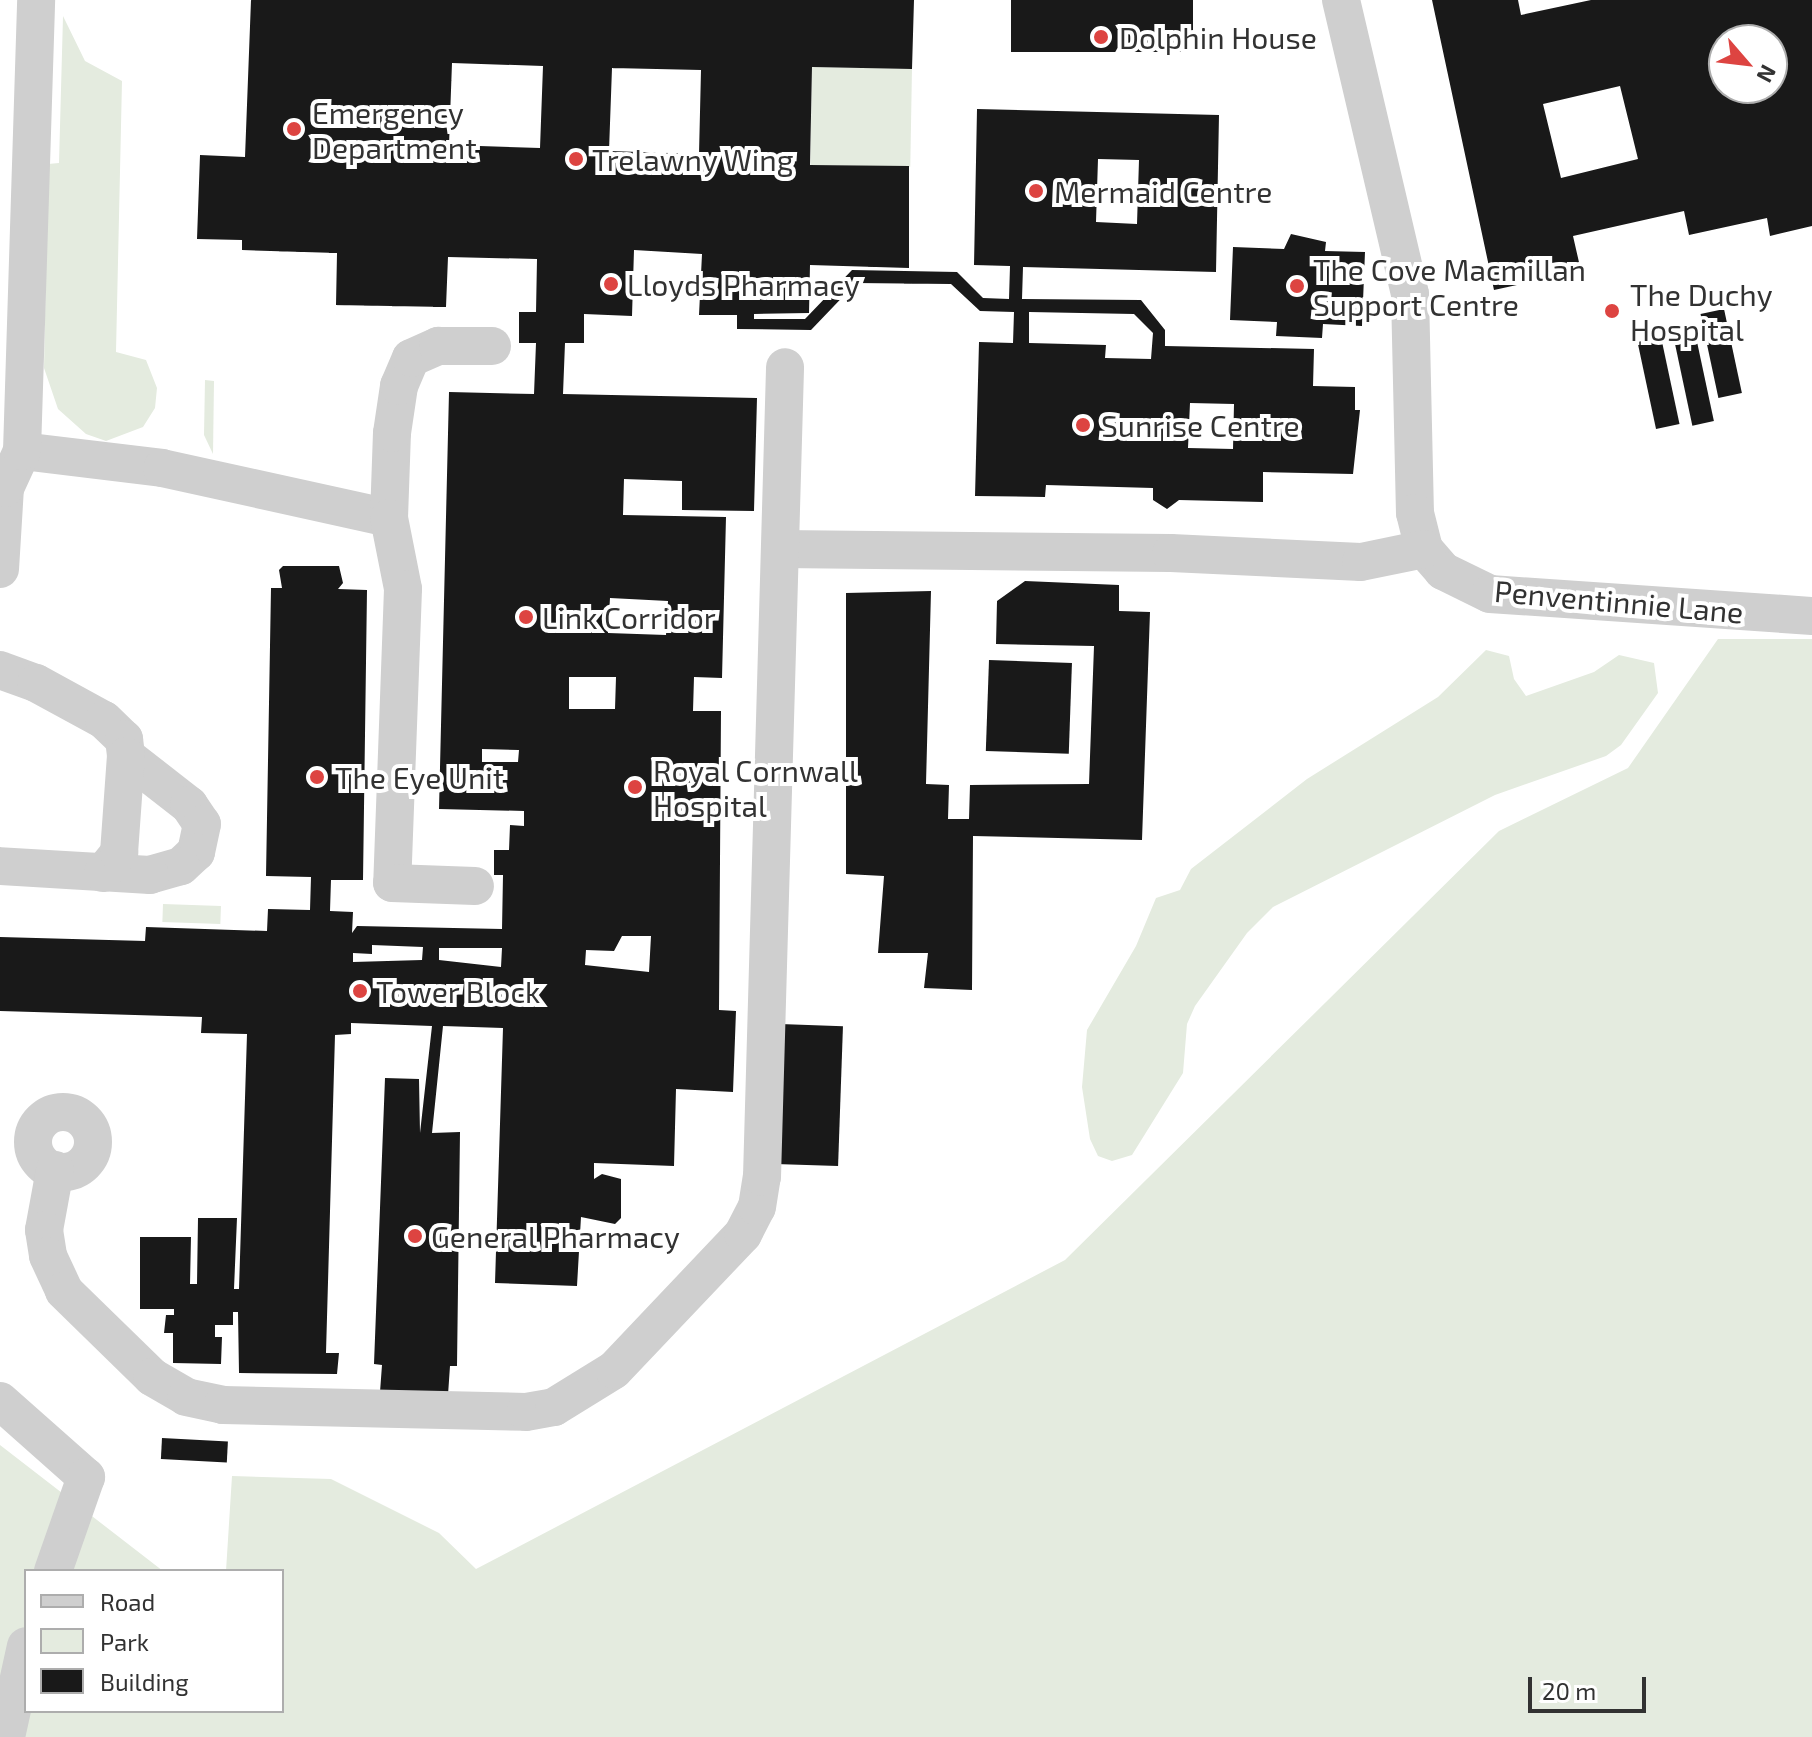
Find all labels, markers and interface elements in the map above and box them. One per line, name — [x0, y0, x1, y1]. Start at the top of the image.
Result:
place label: Dolphin House — [1119, 19, 1317, 55]
north arrow — [1708, 24, 1788, 104]
marker: Dolphin House — [1090, 26, 1112, 48]
text: N — [1752, 61, 1783, 87]
place label: Emergency Department — [312, 94, 477, 164]
marker: Emergency Department — [283, 118, 305, 140]
place label: Trelawny Wing — [592, 141, 795, 177]
marker: Trelawny Wing — [567, 150, 585, 168]
place label: Mermaid Centre — [1054, 173, 1272, 209]
marker: Mermaid Centre — [1025, 180, 1047, 202]
place label: The Cove Macmillan Support Centre — [1313, 251, 1586, 322]
place label: Lloyds Pharmacy — [627, 266, 860, 302]
marker: Lloyds Pharmacy — [602, 275, 620, 293]
place label: The Duchy Hospital — [1630, 276, 1773, 346]
marker: The Cove Macmillan Support Centre — [1288, 277, 1306, 295]
marker: The Duchy Hospital — [1601, 300, 1623, 322]
place label: Sunrise Centre — [1101, 407, 1300, 443]
marker: Sunrise Centre — [1072, 414, 1094, 436]
street label: Penventinnie Lane — [1493, 572, 1745, 630]
place label: Link Corridor — [542, 599, 716, 635]
marker: Link Corridor — [517, 608, 535, 626]
place label: Royal Cornwall Hospital — [653, 752, 859, 822]
place label: The Eye Unit — [335, 759, 504, 795]
marker: The Eye Unit — [306, 766, 328, 788]
marker: Royal Cornwall Hospital — [624, 776, 646, 798]
place label: Tower Block — [376, 973, 541, 1009]
marker: Tower Block — [351, 982, 369, 1000]
place label: General Pharmacy — [431, 1218, 681, 1254]
marker: General Pharmacy — [406, 1227, 424, 1245]
legend — [24, 1569, 284, 1713]
text: Road — [100, 1587, 155, 1616]
text: Park — [100, 1627, 149, 1656]
scale bar — [1532, 1661, 1650, 1711]
text: Building — [100, 1667, 189, 1696]
text: 20 m — [1542, 1676, 1596, 1705]

